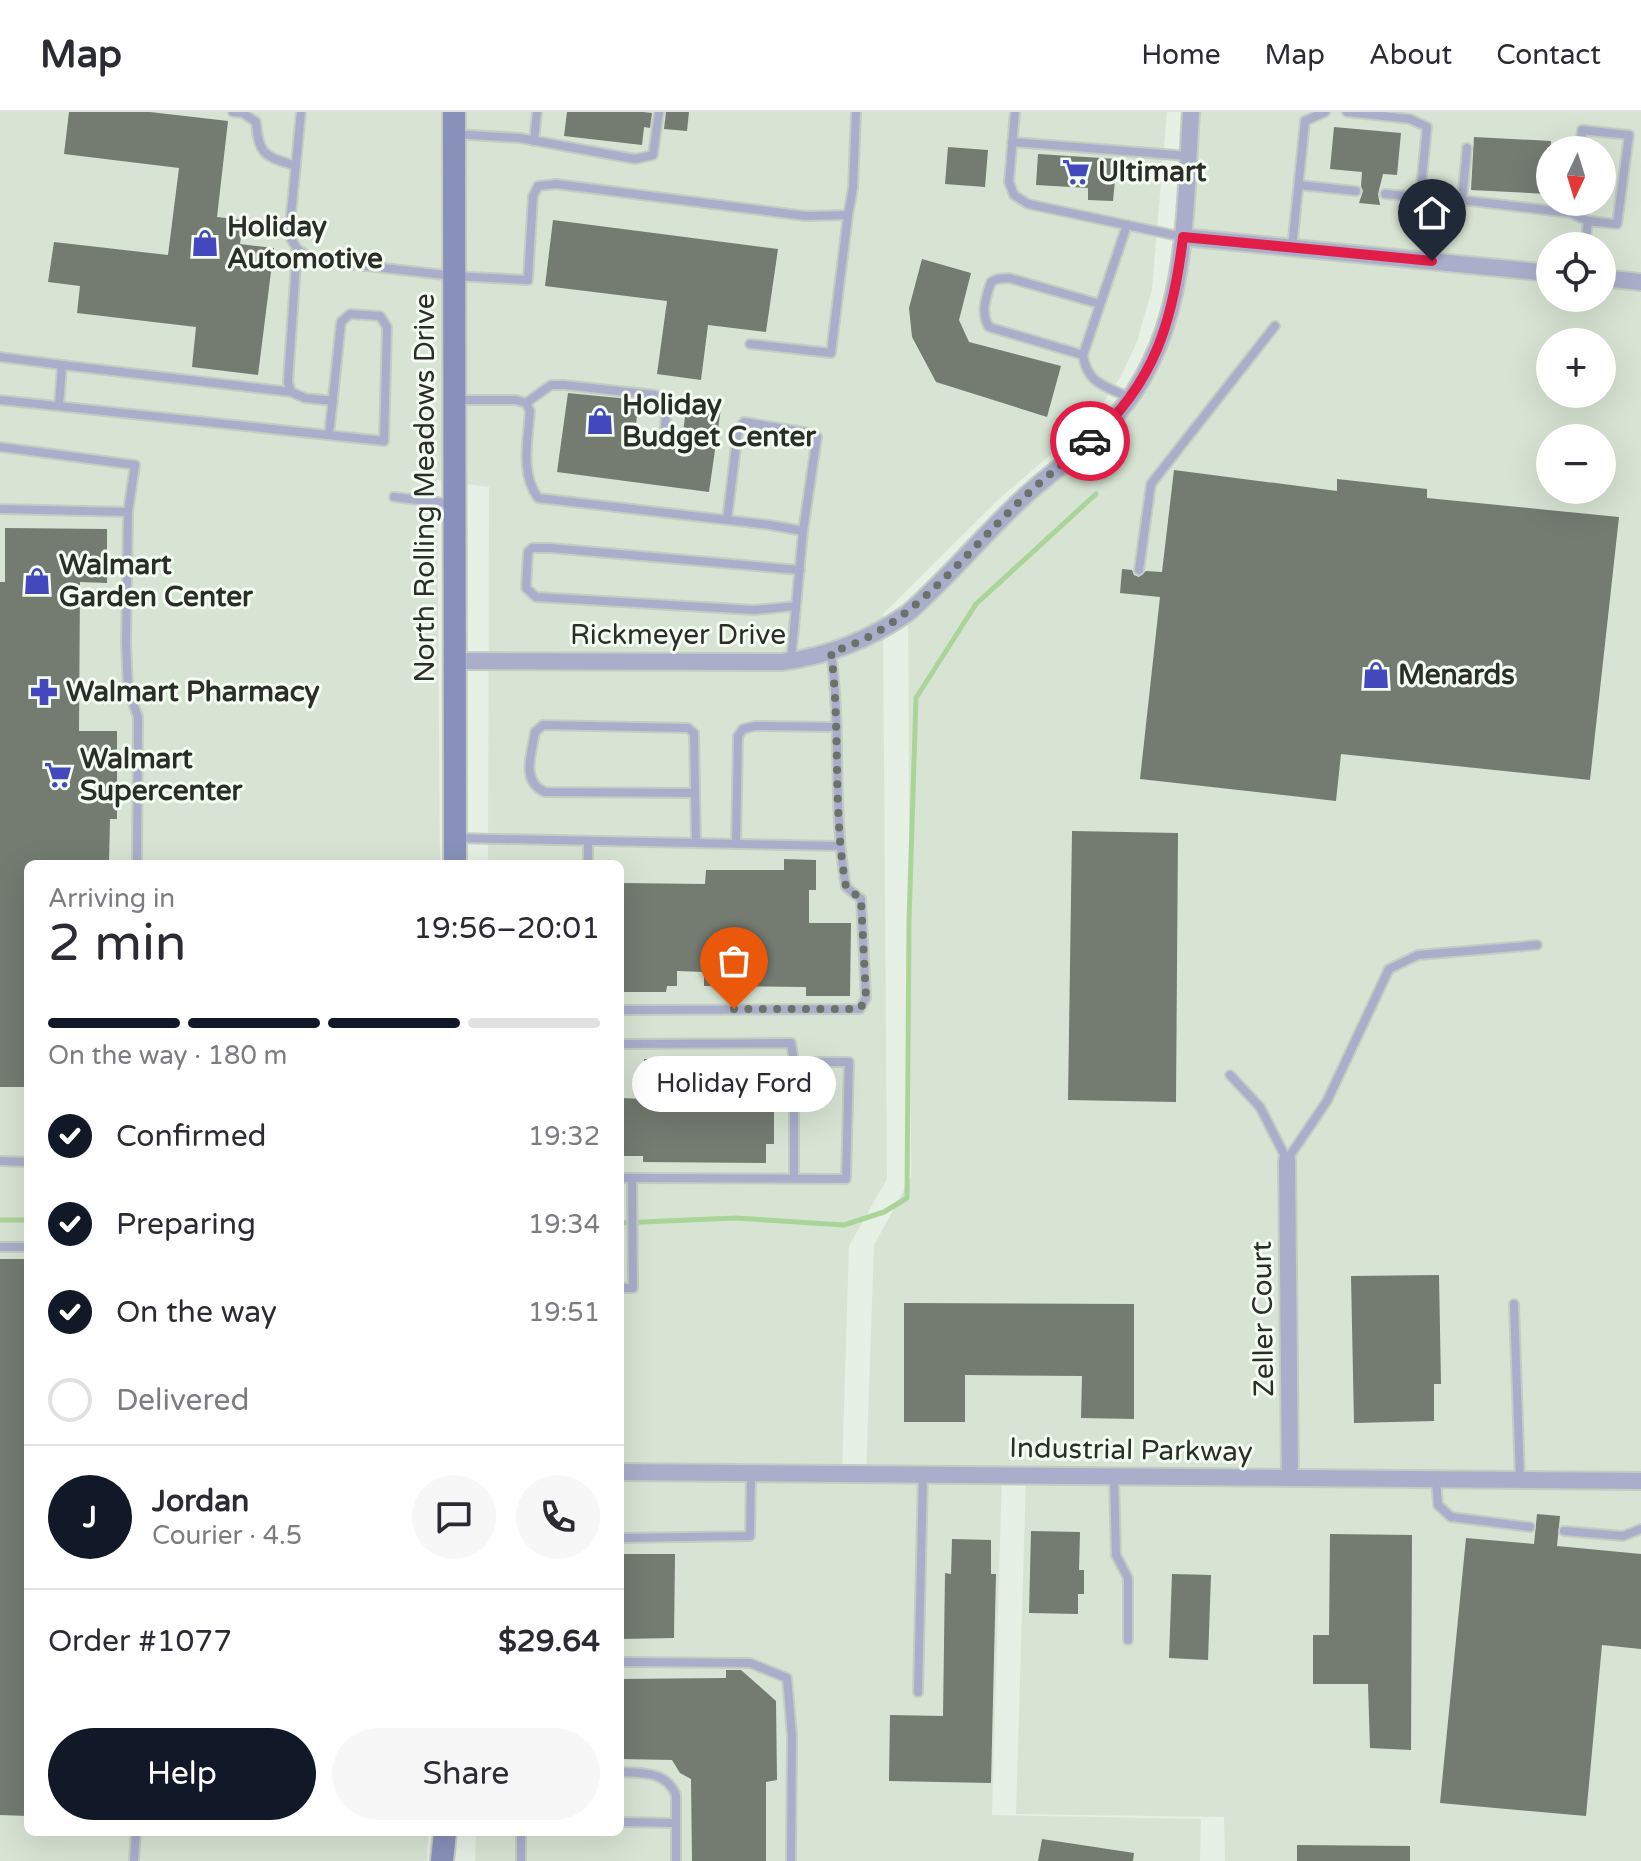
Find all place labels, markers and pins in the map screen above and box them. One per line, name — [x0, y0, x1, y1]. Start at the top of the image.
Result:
place label: Ultimart — [1098, 155, 1207, 189]
supermarket icon: Ultimart — [1061, 157, 1091, 187]
pin — [1398, 179, 1466, 261]
place label: Holiday Automotive — [227, 210, 383, 276]
shop icon: Holiday Automotive — [190, 228, 220, 258]
place label: Holiday Budget Center — [622, 388, 817, 454]
shop icon: Holiday Budget Center — [585, 406, 615, 436]
place label: Walmart Garden Center — [59, 548, 254, 614]
shop icon: Walmart Garden Center — [22, 566, 52, 596]
place label: Menards — [1398, 658, 1515, 692]
shop icon: Menards — [1361, 660, 1391, 690]
place label: Walmart Pharmacy — [66, 675, 320, 709]
pharmacy icon: Walmart Pharmacy — [29, 677, 59, 707]
place label: Walmart Supercenter — [80, 742, 244, 808]
supermarket icon: Walmart Supercenter — [43, 760, 73, 790]
pin — [700, 927, 768, 1009]
callout: Holiday Ford — [632, 1057, 836, 1113]

